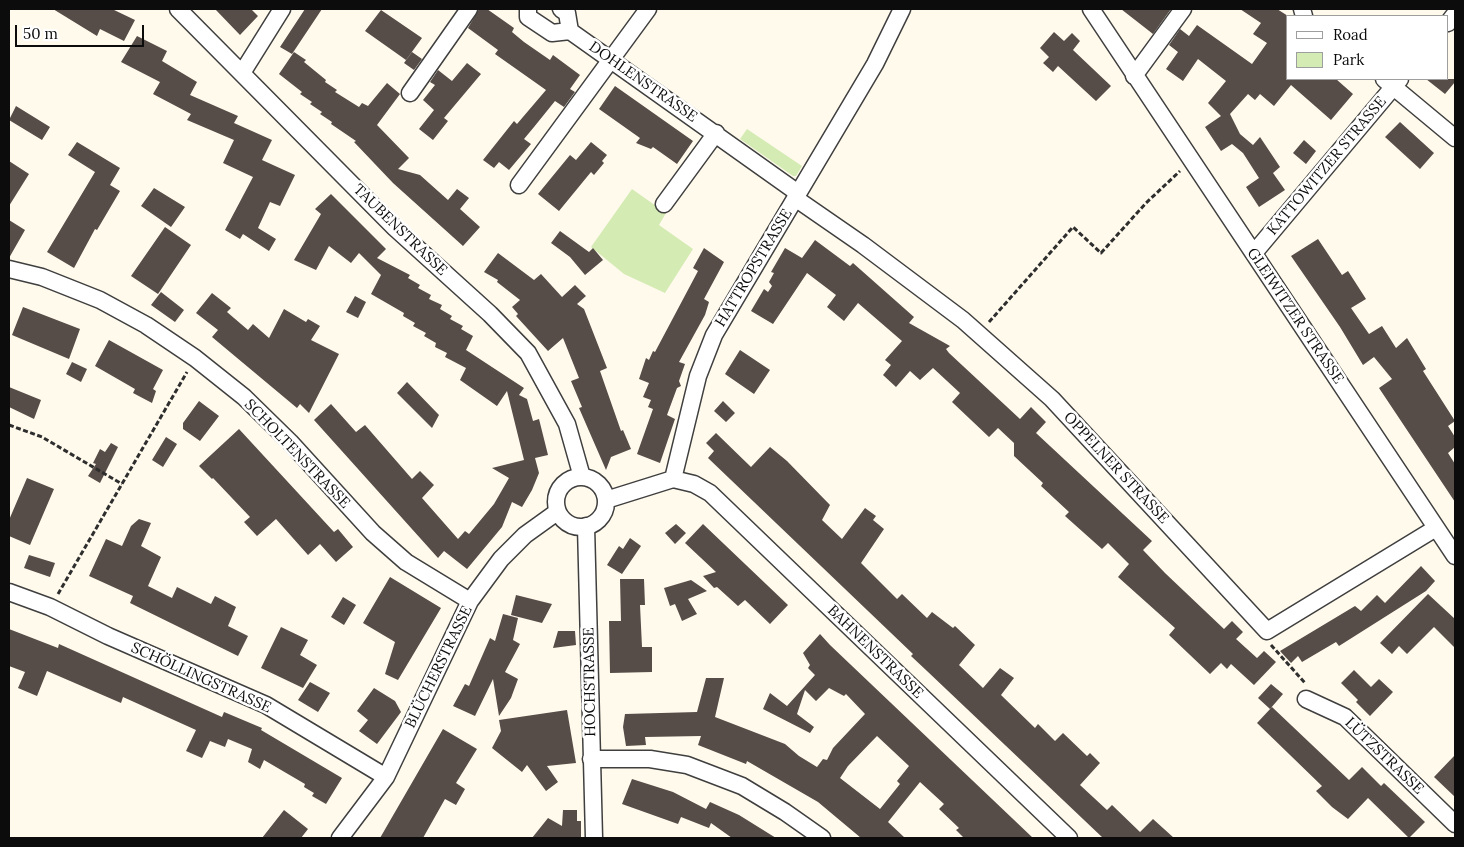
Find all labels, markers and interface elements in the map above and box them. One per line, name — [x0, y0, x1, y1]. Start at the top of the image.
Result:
scale bar — [18, 15, 146, 47]
legend — [1286, 15, 1449, 80]
text: 50 m — [23, 24, 58, 43]
text: Road — [1333, 25, 1368, 44]
street label: DOHLENSTRASSE — [585, 38, 701, 126]
text: Park — [1333, 50, 1364, 69]
street label: KATTOWITZER STRASSE — [1264, 93, 1390, 239]
street label: TAUBENSTRASSE — [349, 181, 451, 279]
street label: HATTROPSTRASSE — [712, 206, 796, 330]
street label: GLEIWITZER STRASSE — [1243, 245, 1347, 387]
street label: SCHOLTENSTRASSE — [240, 396, 354, 512]
street label: OPPELNER STRASSE — [1060, 409, 1172, 527]
street label: BAHNENSTRASSE — [823, 602, 927, 702]
street label: BLÜCHERSTRASSE — [402, 603, 476, 731]
street label: HOCHSTRASSE — [580, 627, 600, 737]
street label: SCHÖLLINGSTRASSE — [128, 639, 274, 717]
street label: LÜTZSTRASSE — [1341, 714, 1427, 798]

